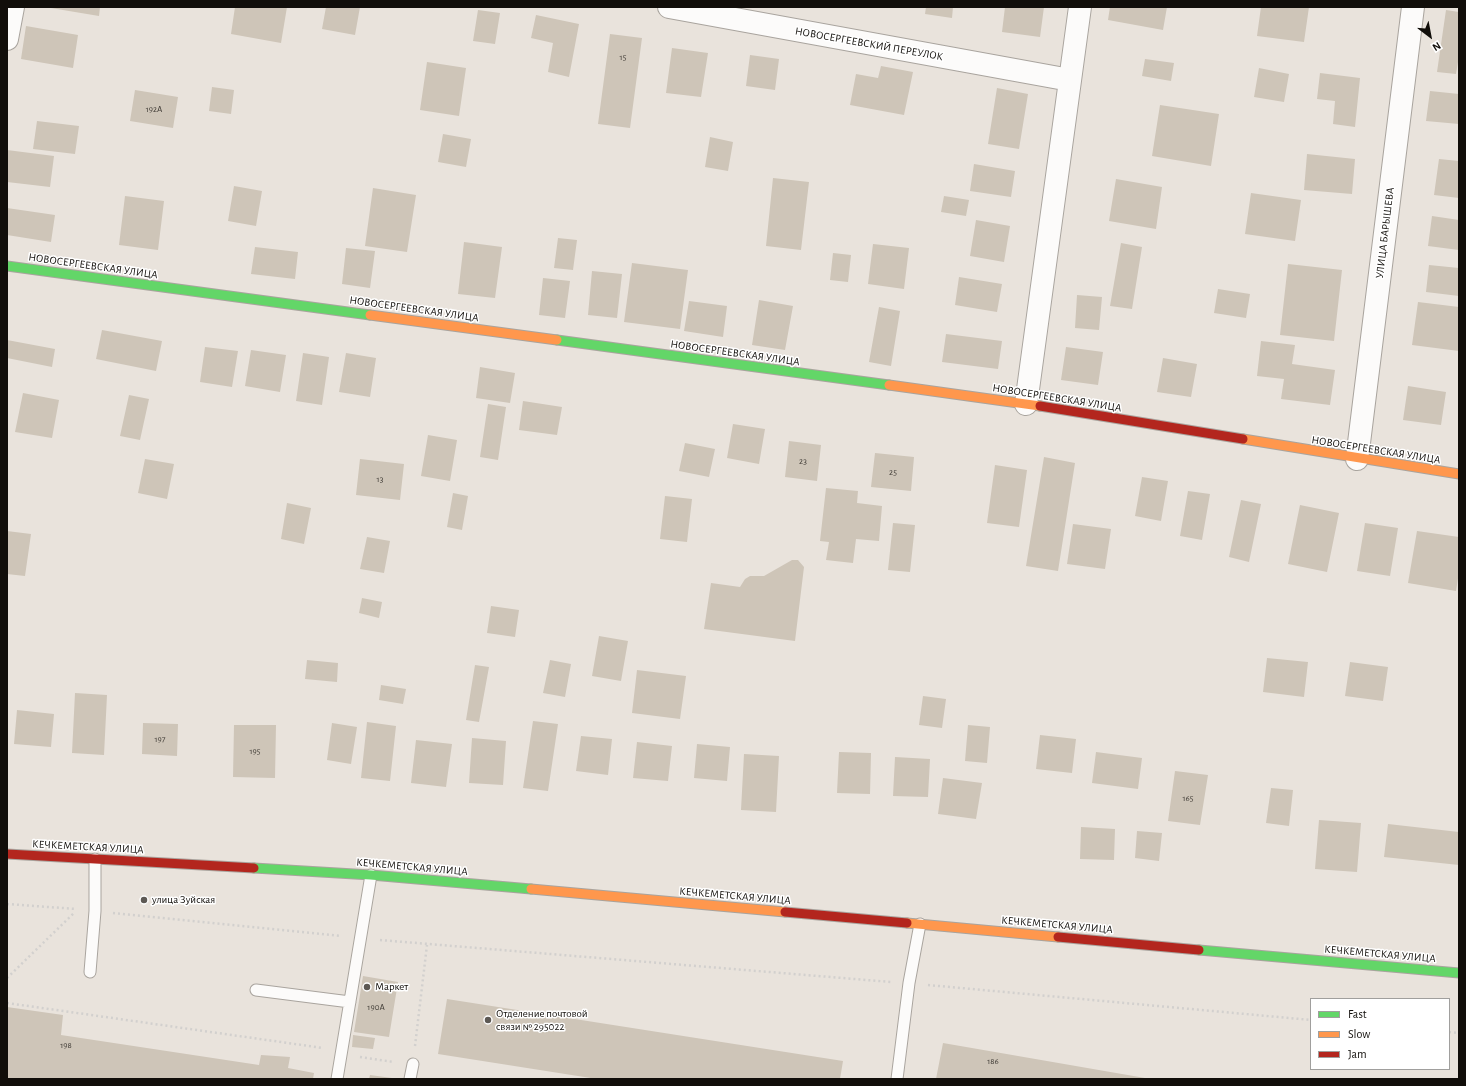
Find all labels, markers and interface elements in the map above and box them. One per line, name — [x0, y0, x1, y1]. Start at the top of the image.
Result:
north arrow — [1410, 16, 1450, 56]
street label: НОВОСЕРГЕЕВСКИЙ ПЕРЕУЛОК — [794, 24, 944, 64]
text: N — [1430, 40, 1443, 53]
house number: 15 — [620, 52, 626, 62]
house number: 192А — [146, 104, 162, 114]
street label: УЛИЦА БАРЫШЕВА — [1373, 187, 1397, 279]
street label: НОВОСЕРГЕЕВСКАЯ УЛИЦА — [27, 250, 159, 282]
street label: НОВОСЕРГЕЕВСКАЯ УЛИЦА — [348, 293, 480, 325]
street label: НОВОСЕРГЕЕВСКАЯ УЛИЦА — [669, 337, 801, 369]
street label: НОВОСЕРГЕЕВСКАЯ УЛИЦА — [992, 381, 1122, 415]
street label: НОВОСЕРГЕЕВСКАЯ УЛИЦА — [1311, 433, 1441, 467]
house number: 23 — [799, 456, 807, 466]
house number: 25 — [889, 467, 897, 477]
house number: 13 — [377, 474, 383, 484]
house number: 197 — [154, 734, 166, 744]
house number: 195 — [249, 746, 261, 756]
house number: 165 — [1182, 793, 1194, 803]
street label: КЕЧКЕМЕТСКАЯ УЛИЦА — [32, 837, 144, 857]
street label: КЕЧКЕМЕТСКАЯ УЛИЦА — [356, 856, 468, 878]
street label: КЕЧКЕМЕТСКАЯ УЛИЦА — [679, 885, 791, 907]
place label: улица Зуйская — [152, 893, 215, 907]
marker: улица Зуйская — [139, 895, 149, 905]
street label: КЕЧКЕМЕТСКАЯ УЛИЦА — [1001, 914, 1113, 936]
street label: КЕЧКЕМЕТСКАЯ УЛИЦА — [1324, 943, 1436, 965]
place label: Маркет — [375, 980, 408, 994]
marker: Маркет — [362, 982, 372, 992]
legend — [1310, 998, 1450, 1070]
house number: 190А — [367, 1002, 385, 1012]
place label: Отделение почтовой связи № 295022 — [496, 1007, 588, 1033]
text: Fast — [1348, 1008, 1367, 1020]
marker: Отделение почтовой связи № 295022 — [483, 1015, 493, 1025]
text: Slow — [1348, 1028, 1370, 1040]
house number: 198 — [60, 1040, 72, 1050]
text: Jam — [1348, 1048, 1367, 1060]
house number: 186 — [987, 1056, 999, 1066]

